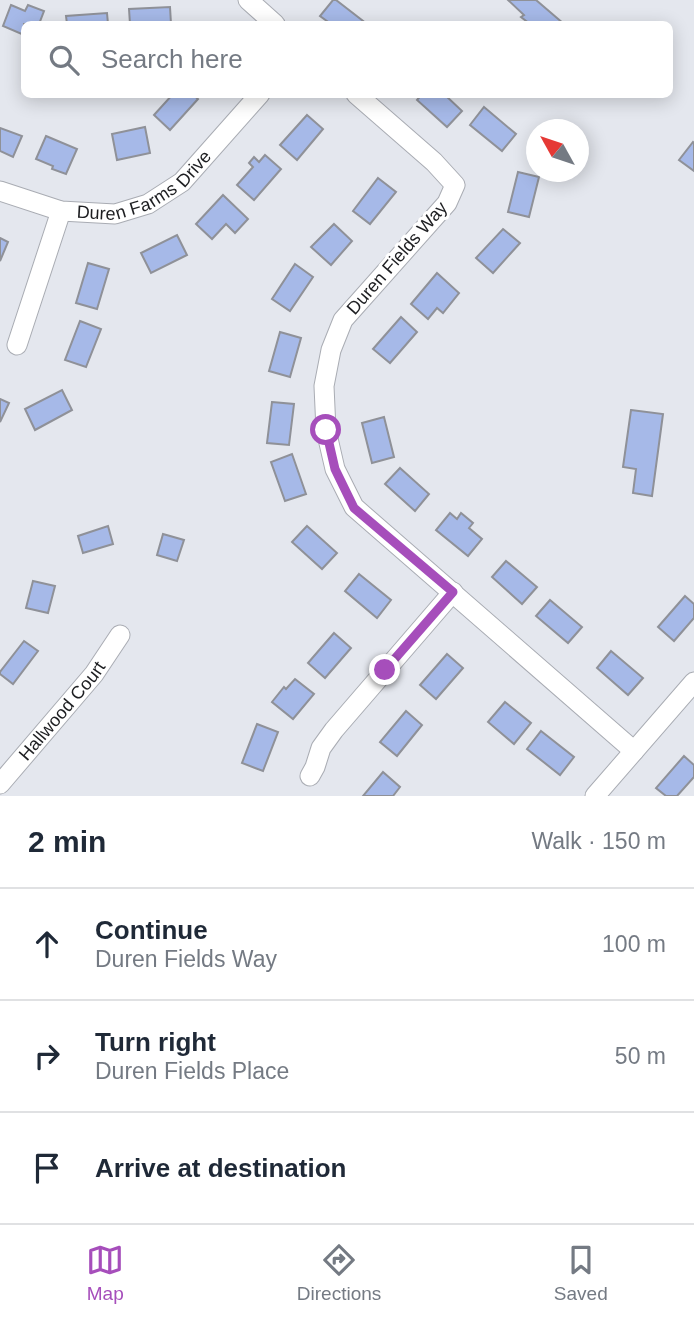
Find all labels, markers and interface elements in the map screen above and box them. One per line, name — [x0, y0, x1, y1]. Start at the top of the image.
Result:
search box — [21, 21, 673, 98]
icon: search — [45, 41, 83, 79]
text: Search here — [101, 44, 243, 74]
north arrow — [526, 119, 589, 182]
street label: Duren Farms Drive — [76, 146, 215, 224]
street label: Duren Fields Way — [343, 198, 451, 318]
route start — [310, 414, 341, 445]
route end — [369, 654, 400, 685]
street label: Hallwood Court — [15, 658, 109, 764]
text: 2 min — [28, 825, 106, 858]
text: Walk · 150 m — [531, 828, 666, 854]
text: Continue — [95, 915, 208, 945]
icon: ahead — [28, 925, 66, 963]
text: 100 m — [602, 931, 666, 957]
text: Duren Fields Way — [95, 946, 277, 972]
text: Turn right — [95, 1027, 216, 1057]
icon: right — [28, 1037, 66, 1075]
text: 50 m — [615, 1043, 666, 1069]
text: Duren Fields Place — [95, 1058, 289, 1084]
icon: arrive — [28, 1149, 66, 1187]
text: Arrive at destination — [95, 1153, 346, 1183]
tab: Map — [86, 1241, 124, 1305]
tab: Directions — [297, 1241, 381, 1305]
tab: Saved — [554, 1241, 608, 1305]

